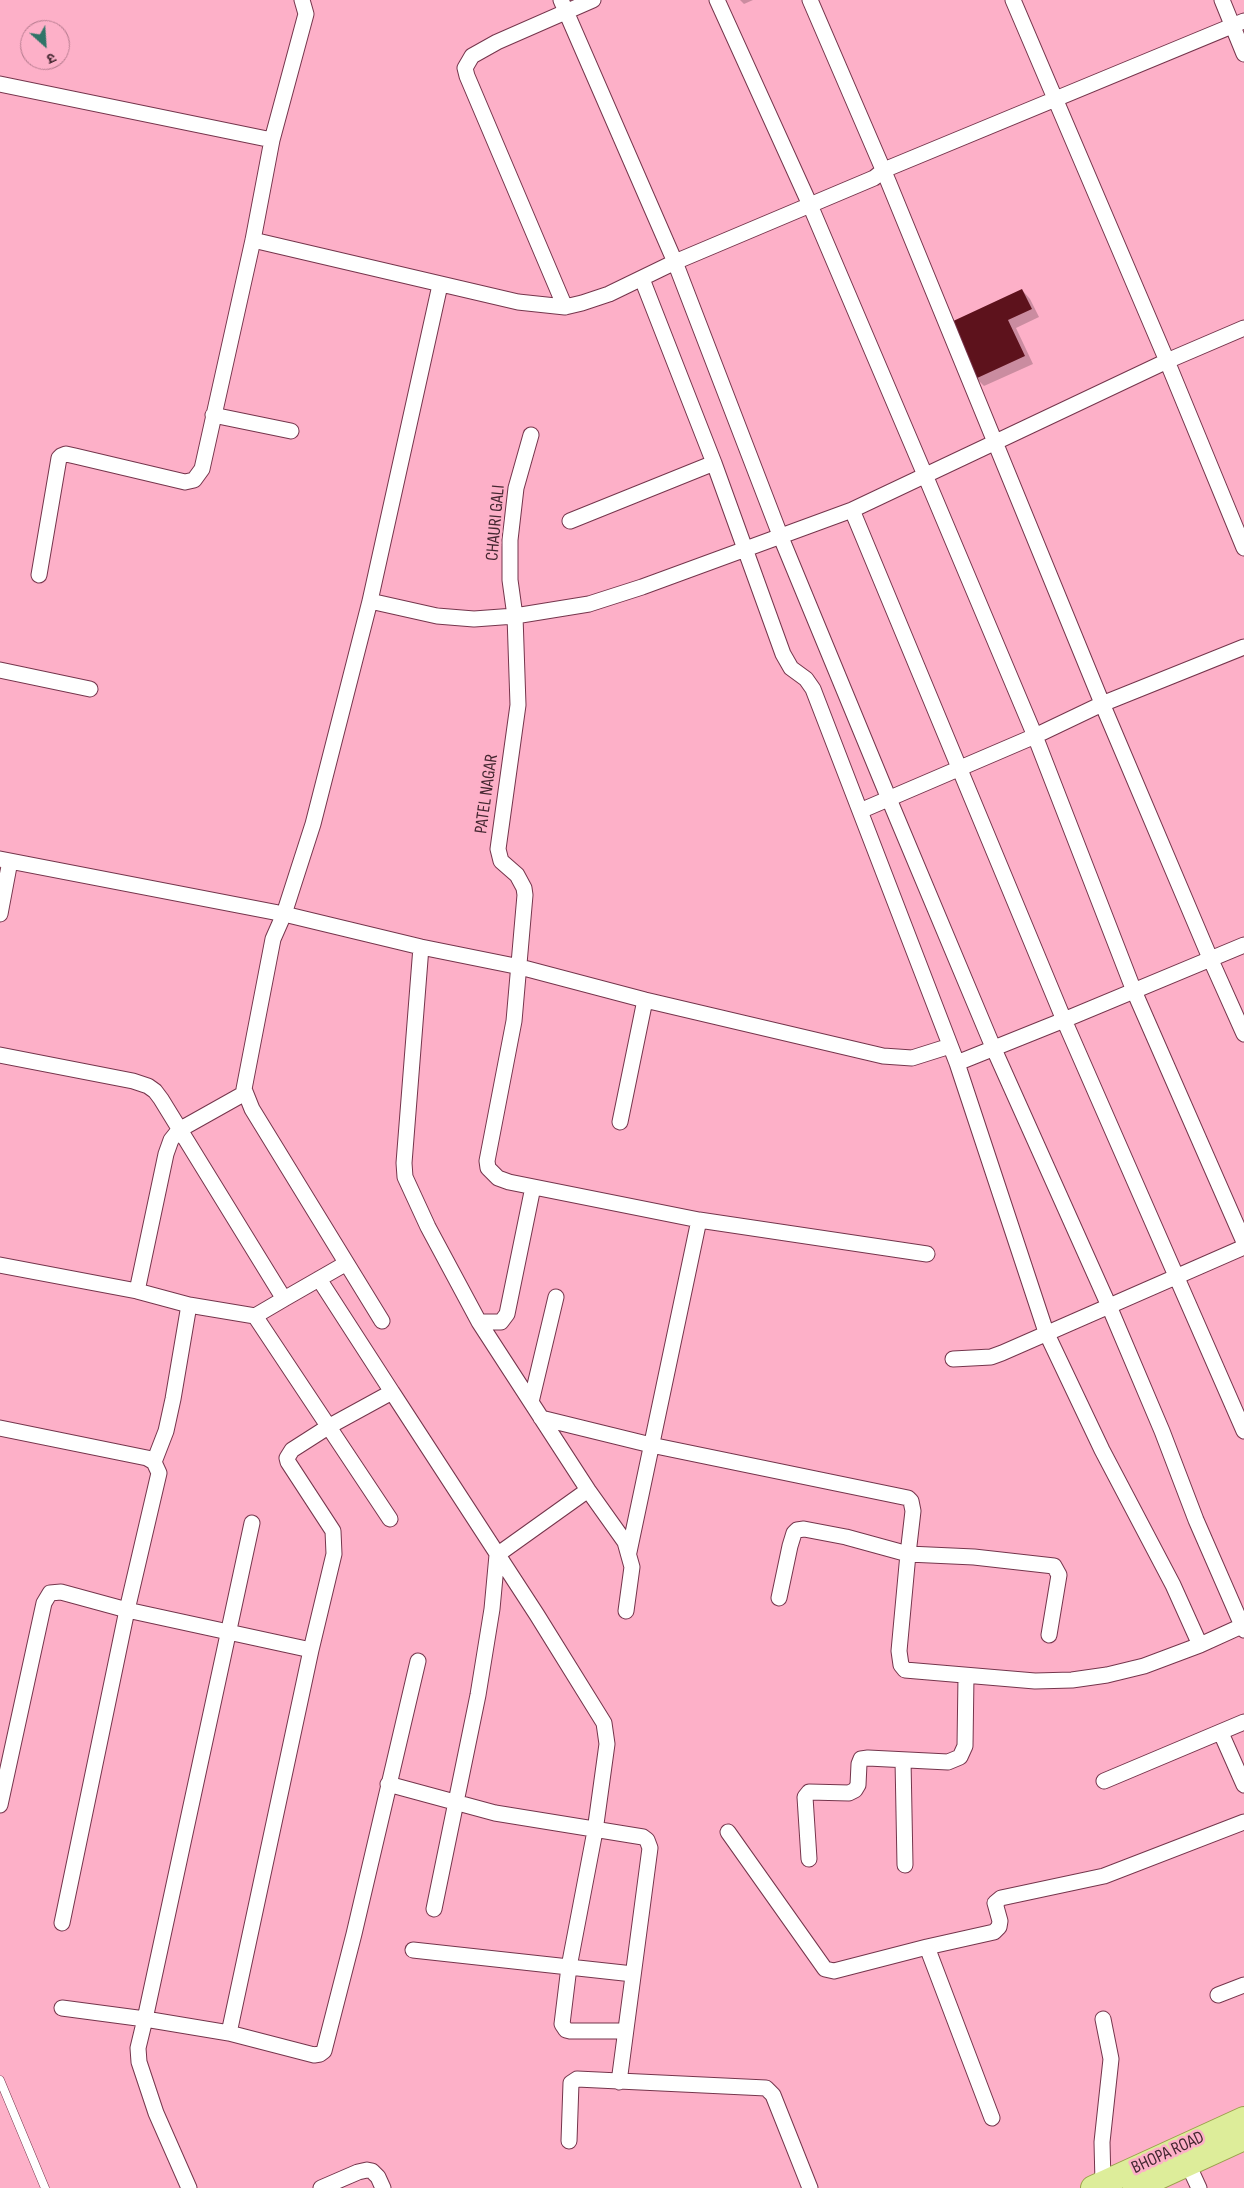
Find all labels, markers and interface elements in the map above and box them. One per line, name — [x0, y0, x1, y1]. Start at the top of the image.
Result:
north arrow — [20, 20, 70, 70]
text: उ — [44, 49, 59, 67]
street label: CHAURI GALI — [482, 484, 510, 562]
street label: PATEL NAGAR — [471, 753, 503, 835]
street label: BHOPA ROAD — [1128, 2127, 1208, 2179]

